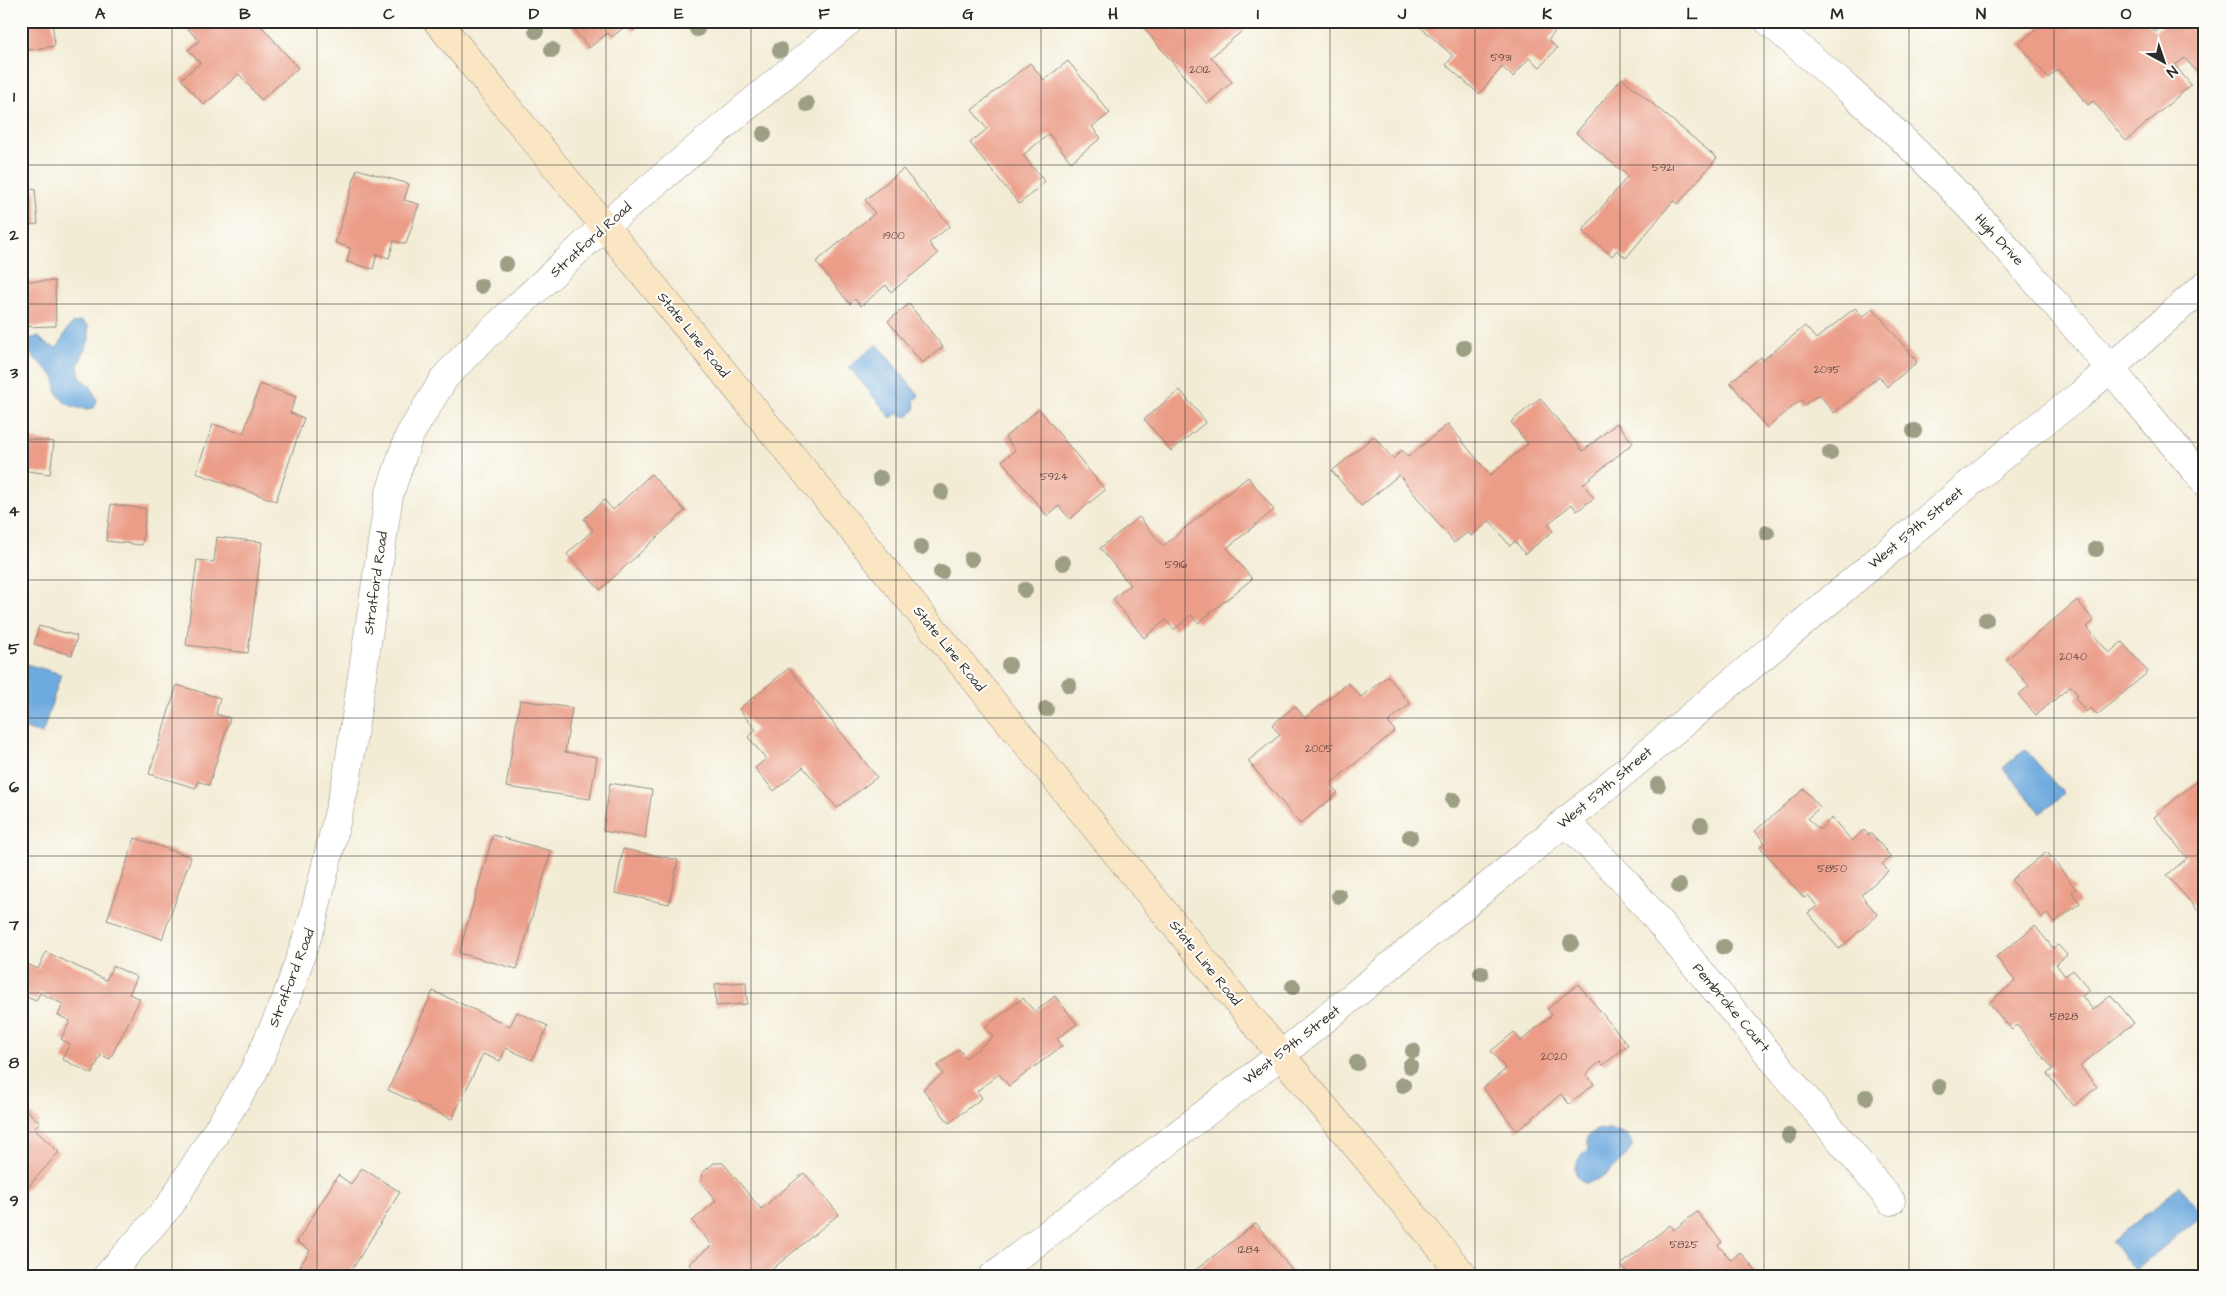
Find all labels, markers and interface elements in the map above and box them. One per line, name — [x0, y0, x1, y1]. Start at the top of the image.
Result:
text: A — [95, 3, 106, 25]
text: B — [239, 3, 251, 25]
text: C — [383, 3, 395, 25]
text: D — [529, 3, 540, 25]
text: E — [674, 3, 684, 25]
text: F — [818, 3, 830, 25]
text: G — [962, 3, 974, 25]
text: H — [1108, 3, 1118, 25]
text: I — [1257, 3, 1259, 25]
text: J — [1397, 3, 1407, 25]
text: K — [1542, 3, 1552, 25]
text: L — [1686, 3, 1698, 25]
text: M — [1830, 3, 1844, 25]
text: N — [1976, 3, 1986, 25]
text: O — [2121, 3, 2132, 25]
north arrow — [2138, 38, 2188, 88]
house number: 5931 — [1490, 50, 1512, 65]
text: N — [2162, 61, 2182, 82]
house number: 2012 — [1190, 62, 1211, 77]
text: 1 — [13, 86, 16, 108]
house number: 5921 — [1652, 160, 1674, 175]
street label: Stratford Road — [546, 198, 636, 282]
street label: High Drive — [1970, 210, 2028, 271]
text: 2 — [8, 224, 19, 246]
house number: 1900 — [883, 228, 905, 243]
street label: State Line Road — [652, 288, 734, 382]
text: 3 — [9, 362, 19, 384]
house number: 2035 — [1814, 362, 1841, 377]
house number: 5924 — [1040, 469, 1068, 484]
street label: West 59th Street — [1864, 482, 1968, 574]
text: 4 — [9, 500, 20, 522]
street label: Stratford Road — [359, 530, 393, 636]
house number: 5916 — [1165, 557, 1187, 572]
street label: State Line Road — [908, 602, 990, 696]
text: 5 — [8, 638, 20, 660]
house number: 2040 — [2059, 649, 2087, 664]
house number: 2005 — [1305, 741, 1333, 756]
street label: West 59th Street — [1553, 742, 1657, 834]
text: 6 — [9, 776, 19, 798]
house number: 5850 — [1817, 861, 1847, 876]
text: 7 — [8, 914, 19, 936]
street label: State Line Road — [1164, 916, 1246, 1010]
street label: Stratford Road — [264, 926, 320, 1030]
street label: Pembroke Court — [1688, 959, 1775, 1057]
street label: West 59th Street — [1239, 1000, 1345, 1089]
house number: 5828 — [2050, 1009, 2078, 1024]
house number: 2020 — [1541, 1049, 1567, 1064]
text: 8 — [9, 1052, 20, 1074]
text: 9 — [9, 1190, 19, 1212]
house number: 5825 — [1669, 1237, 1699, 1252]
house number: 1284 — [1238, 1242, 1261, 1257]

